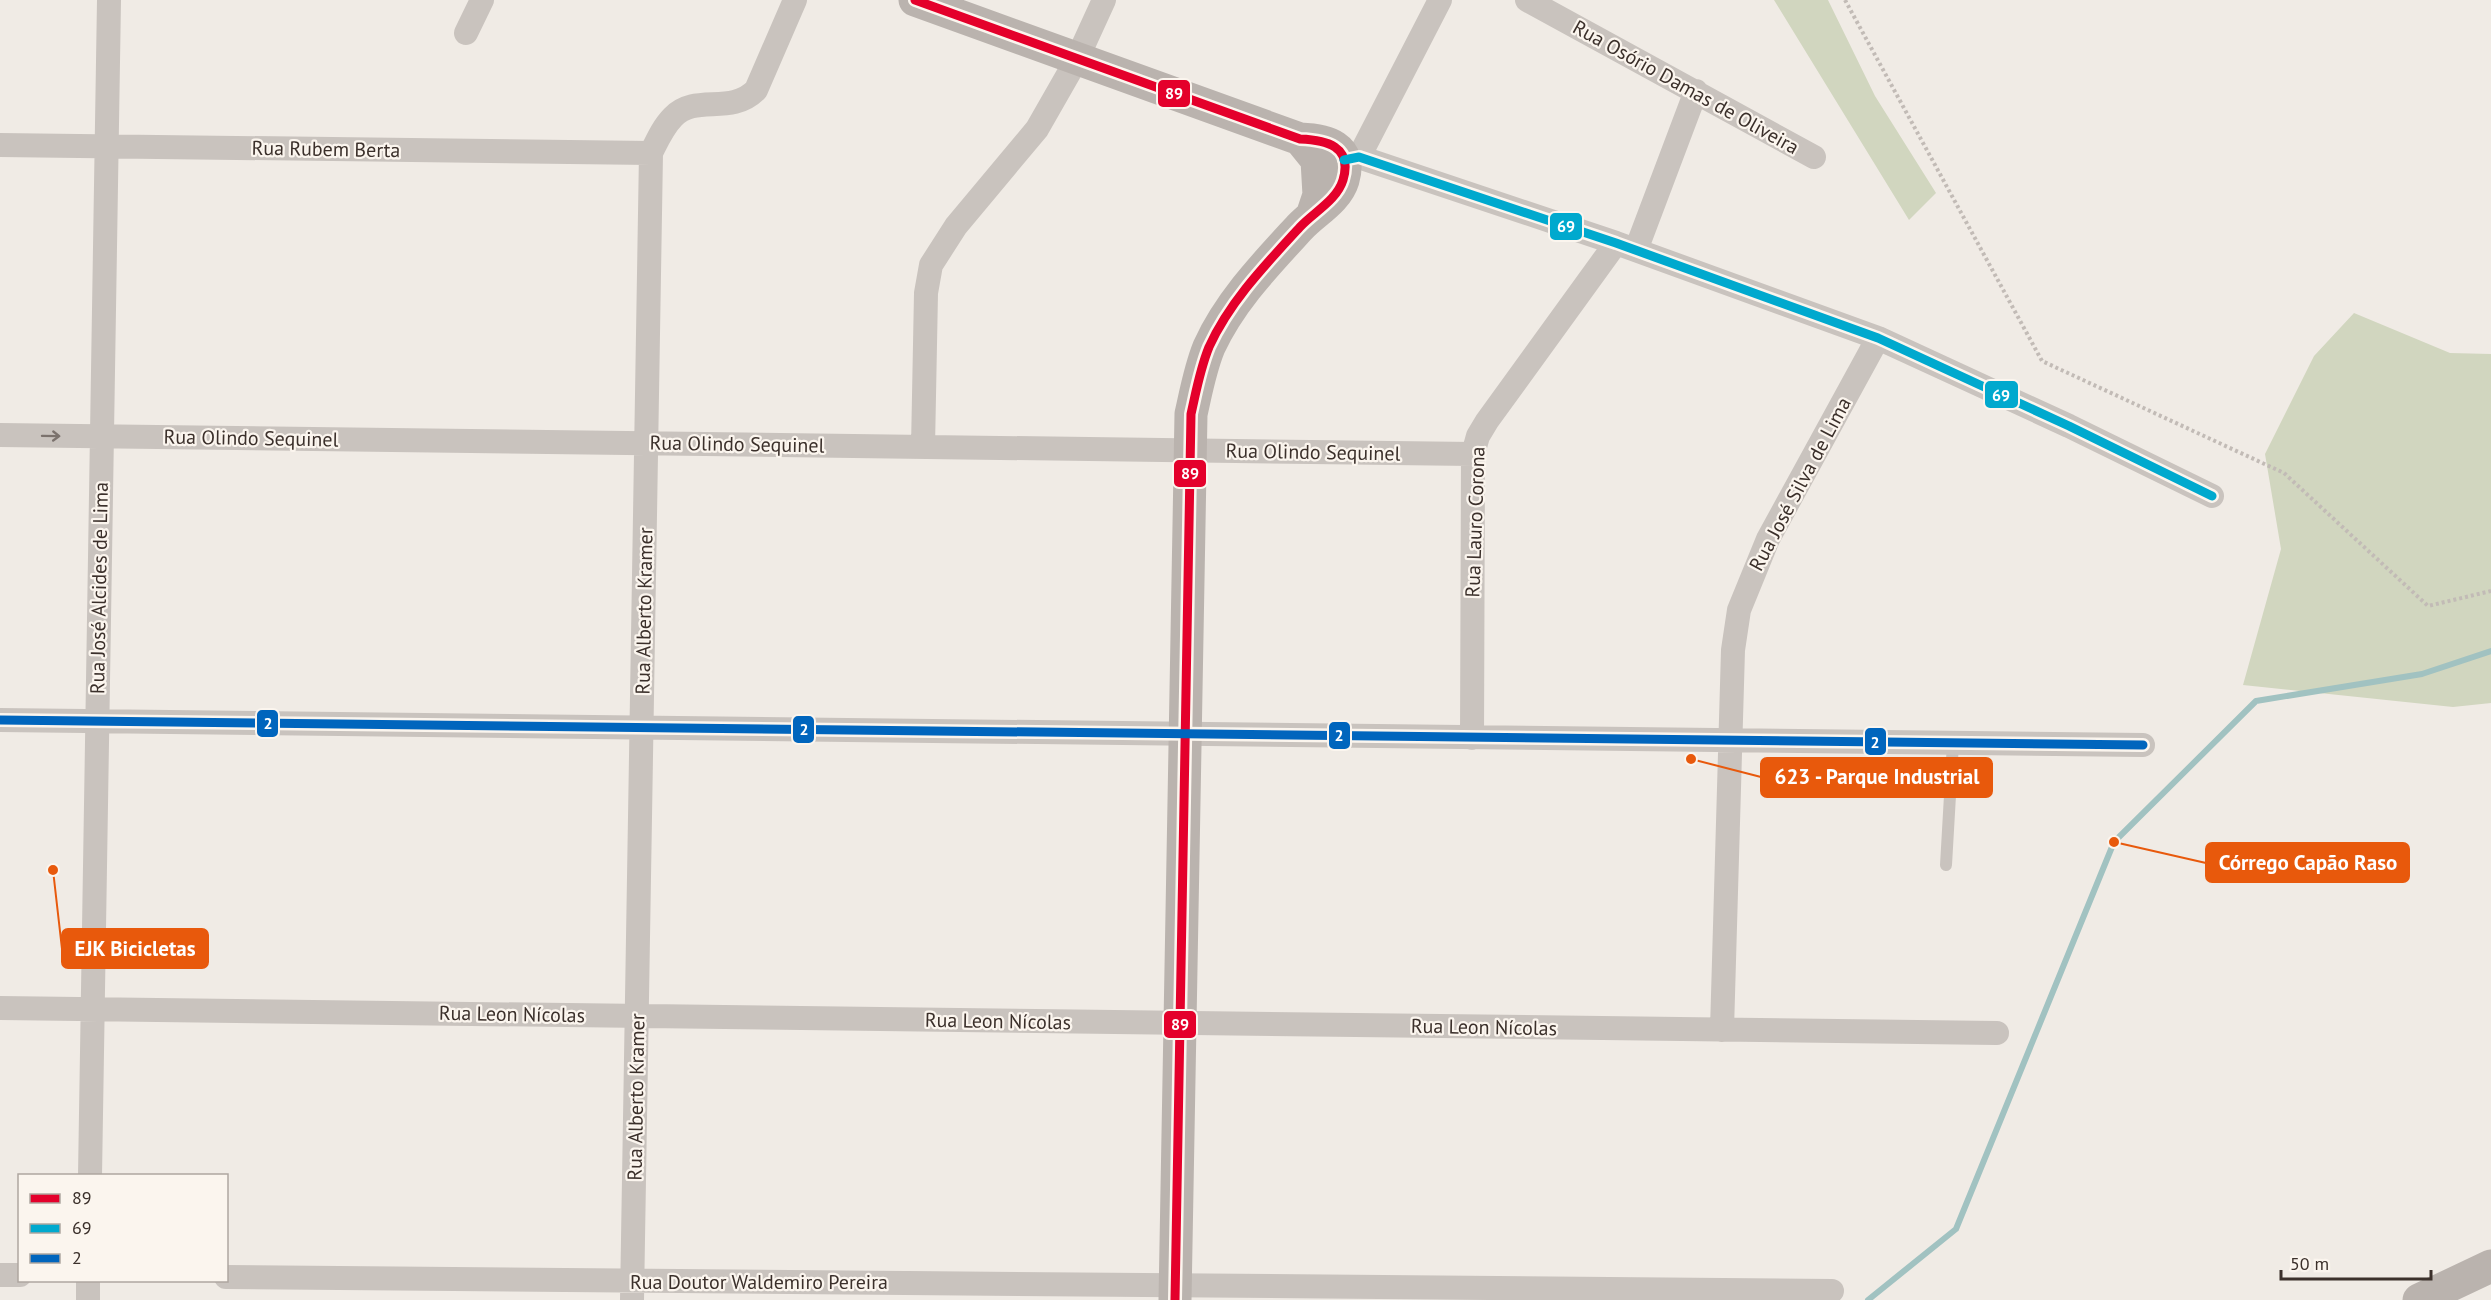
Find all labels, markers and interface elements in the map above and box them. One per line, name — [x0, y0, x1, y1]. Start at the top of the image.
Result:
street label: Rua Osório Damas de Oliveira — [1568, 14, 1804, 160]
line badge: 89 — [1157, 79, 1191, 108]
text: 89 — [1165, 83, 1183, 103]
street label: Rua Rubem Berta — [251, 135, 401, 163]
line badge: 69 — [1549, 212, 1583, 241]
text: 69 — [1557, 216, 1575, 236]
line badge: 69 — [1984, 380, 2019, 409]
text: 69 — [1992, 385, 2010, 405]
street label: Rua José Silva de Lima — [1743, 393, 1857, 575]
street label: Rua Olindo Sequinel — [163, 423, 339, 453]
street label: Rua Olindo Sequinel — [649, 429, 825, 459]
one-way arrow — [40, 430, 60, 441]
street label: Rua Olindo Sequinel — [1225, 437, 1401, 467]
street label: Rua Lauro Corona — [1459, 446, 1491, 598]
line badge: 89 — [1173, 459, 1207, 488]
text: 89 — [1181, 463, 1199, 483]
street label: Rua José Alcides de Lima — [84, 482, 114, 694]
street label: Rua Alberto Kramer — [630, 527, 658, 695]
line badge: 2 — [256, 709, 279, 738]
text: 2 — [263, 713, 273, 733]
line badge: 2 — [792, 715, 815, 744]
text: 2 — [799, 719, 809, 739]
line badge: 2 — [1328, 721, 1351, 750]
text: 2 — [1334, 725, 1344, 745]
line badge: 2 — [1864, 727, 1887, 756]
text: 2 — [1870, 732, 1880, 752]
callout: 623 - Parque Industrial — [1761, 758, 1992, 797]
text: 623 - Parque Industrial — [1775, 763, 1980, 790]
callout: Córrego Capão Raso — [2206, 843, 2409, 882]
text: Córrego Capão Raso — [2219, 849, 2397, 876]
callout: EJK Bicicletas — [62, 929, 208, 968]
text: EJK Bicicletas — [74, 935, 196, 962]
street label: Rua Leon Nícolas — [439, 1000, 585, 1028]
street label: Rua Leon Nícolas — [925, 1007, 1071, 1035]
line badge: 89 — [1163, 1010, 1197, 1039]
street label: Rua Alberto Kramer — [622, 1013, 650, 1181]
street label: Rua Leon Nícolas — [1411, 1013, 1557, 1041]
text: 89 — [1171, 1014, 1189, 1034]
legend — [18, 1174, 228, 1282]
text: 89 — [72, 1186, 92, 1209]
text: 69 — [72, 1216, 92, 1239]
scale bar — [2281, 1243, 2431, 1281]
text: 2 — [72, 1246, 82, 1269]
text: 50 m — [2290, 1252, 2329, 1275]
street label: Rua Doutor Waldemiro Pereira — [630, 1269, 888, 1295]

